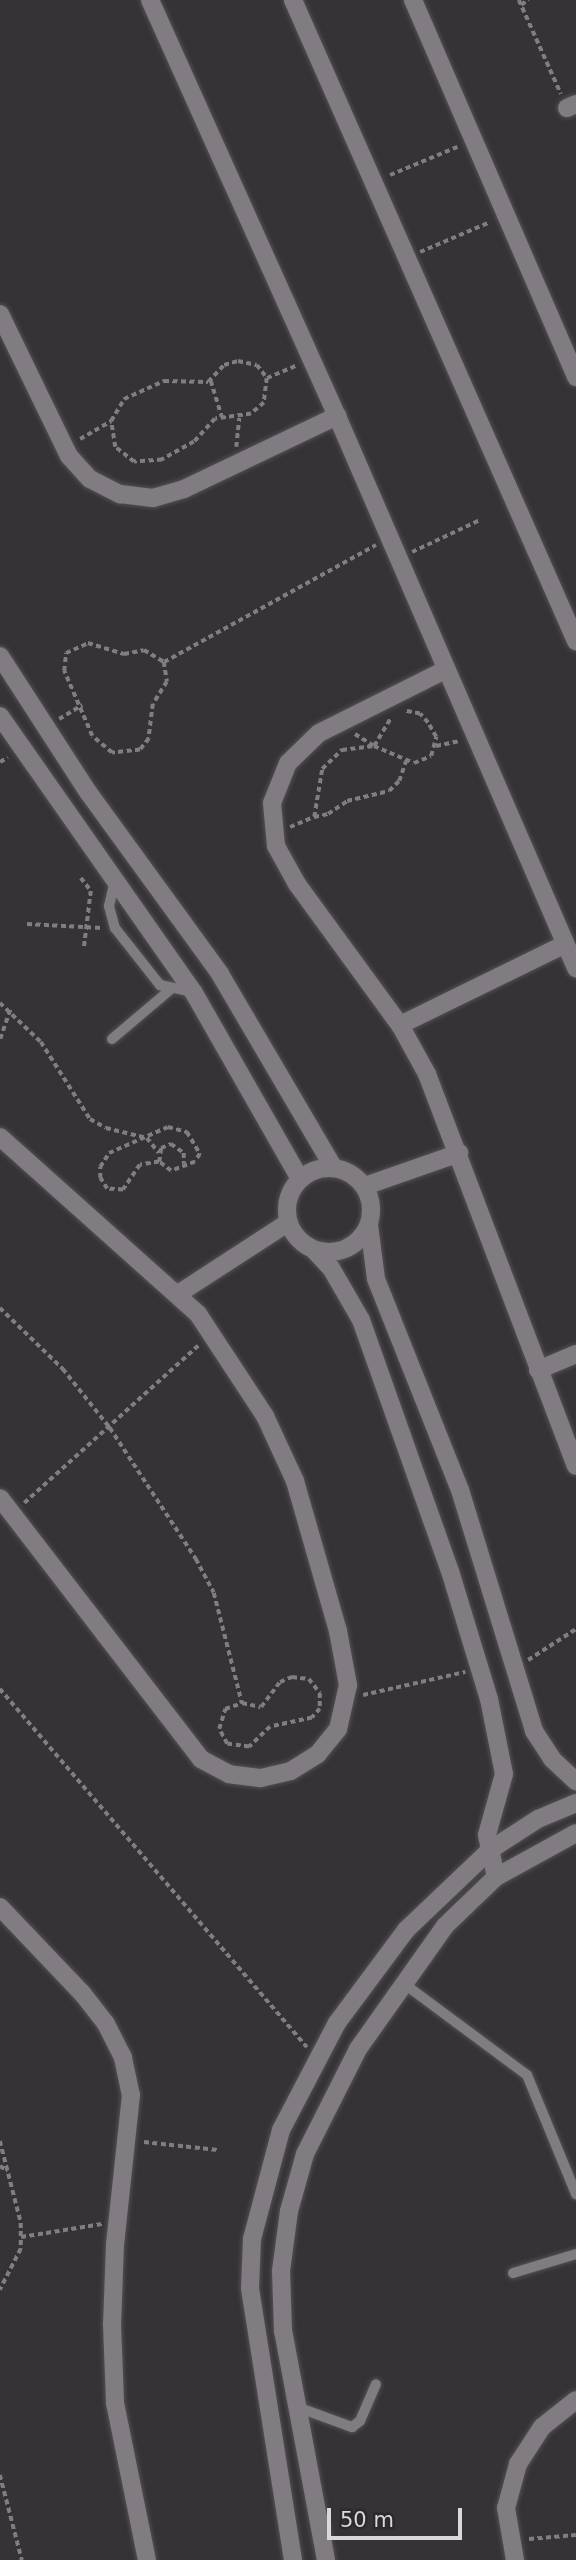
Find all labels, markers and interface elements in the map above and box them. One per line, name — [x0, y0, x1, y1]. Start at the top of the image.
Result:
scale bar — [331, 2494, 466, 2538]
text: 50 m — [340, 2508, 394, 2532]

